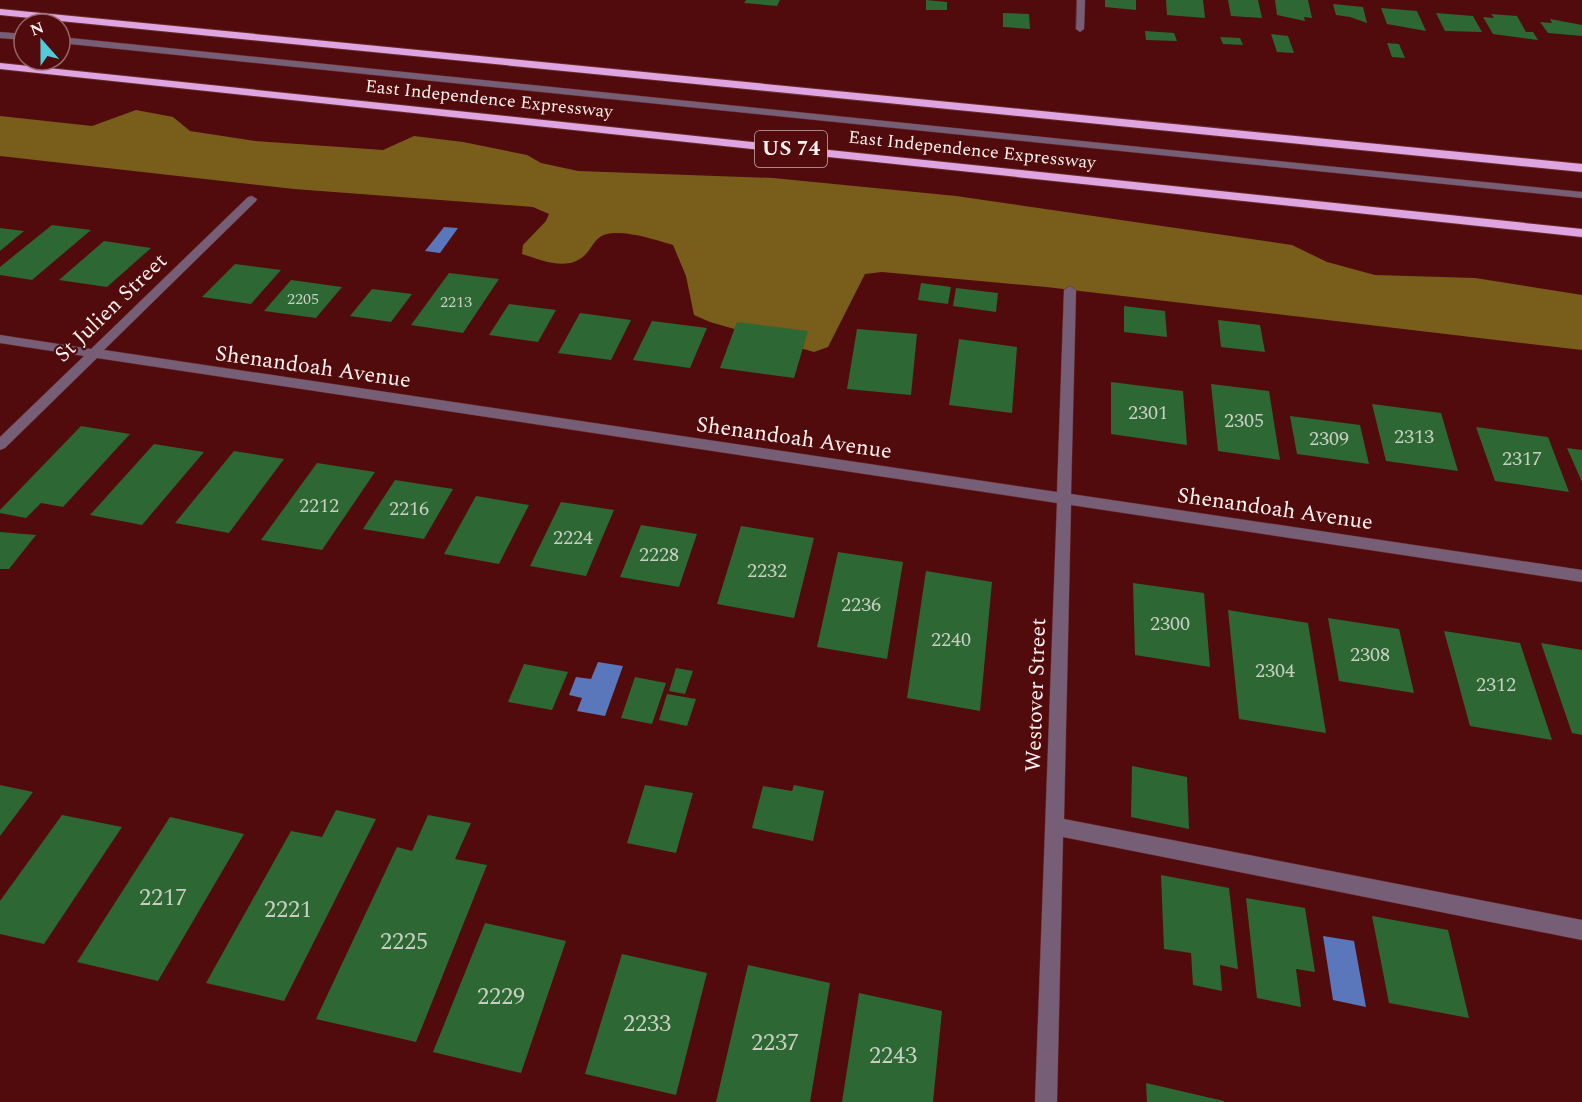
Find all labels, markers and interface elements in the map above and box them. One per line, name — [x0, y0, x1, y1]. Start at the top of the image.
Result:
north arrow — [12, 12, 72, 72]
text: N — [27, 15, 47, 42]
street label: East Independence Expressway — [364, 73, 616, 126]
street label: East Independence Expressway — [847, 124, 1099, 177]
road number: US 74 — [755, 131, 827, 167]
street label: St Julien Street — [47, 245, 175, 371]
house number: 2205 — [287, 287, 319, 311]
house number: 2213 — [440, 290, 472, 314]
street label: Shenandoah Avenue — [213, 337, 413, 397]
house number: 2301 — [1128, 398, 1168, 428]
house number: 2305 — [1224, 406, 1264, 436]
street label: Shenandoah Avenue — [694, 408, 894, 468]
house number: 2313 — [1394, 422, 1434, 452]
house number: 2309 — [1309, 424, 1349, 454]
house number: 2317 — [1502, 444, 1542, 474]
street label: Shenandoah Avenue — [1175, 479, 1375, 539]
house number: 2212 — [299, 491, 339, 521]
house number: 2216 — [389, 494, 429, 524]
house number: 2224 — [553, 523, 593, 553]
house number: 2228 — [639, 540, 679, 570]
house number: 2232 — [747, 556, 787, 586]
house number: 2236 — [841, 590, 881, 620]
house number: 2300 — [1150, 609, 1190, 639]
street label: Westover Street — [1017, 617, 1055, 772]
house number: 2240 — [931, 625, 971, 655]
house number: 2308 — [1350, 640, 1390, 670]
house number: 2304 — [1255, 656, 1295, 686]
house number: 2312 — [1476, 670, 1516, 700]
house number: 2217 — [139, 880, 187, 916]
house number: 2221 — [264, 892, 312, 928]
house number: 2225 — [380, 924, 428, 960]
house number: 2229 — [477, 979, 525, 1015]
house number: 2233 — [623, 1006, 671, 1042]
house number: 2237 — [751, 1025, 799, 1061]
house number: 2243 — [869, 1038, 917, 1074]

